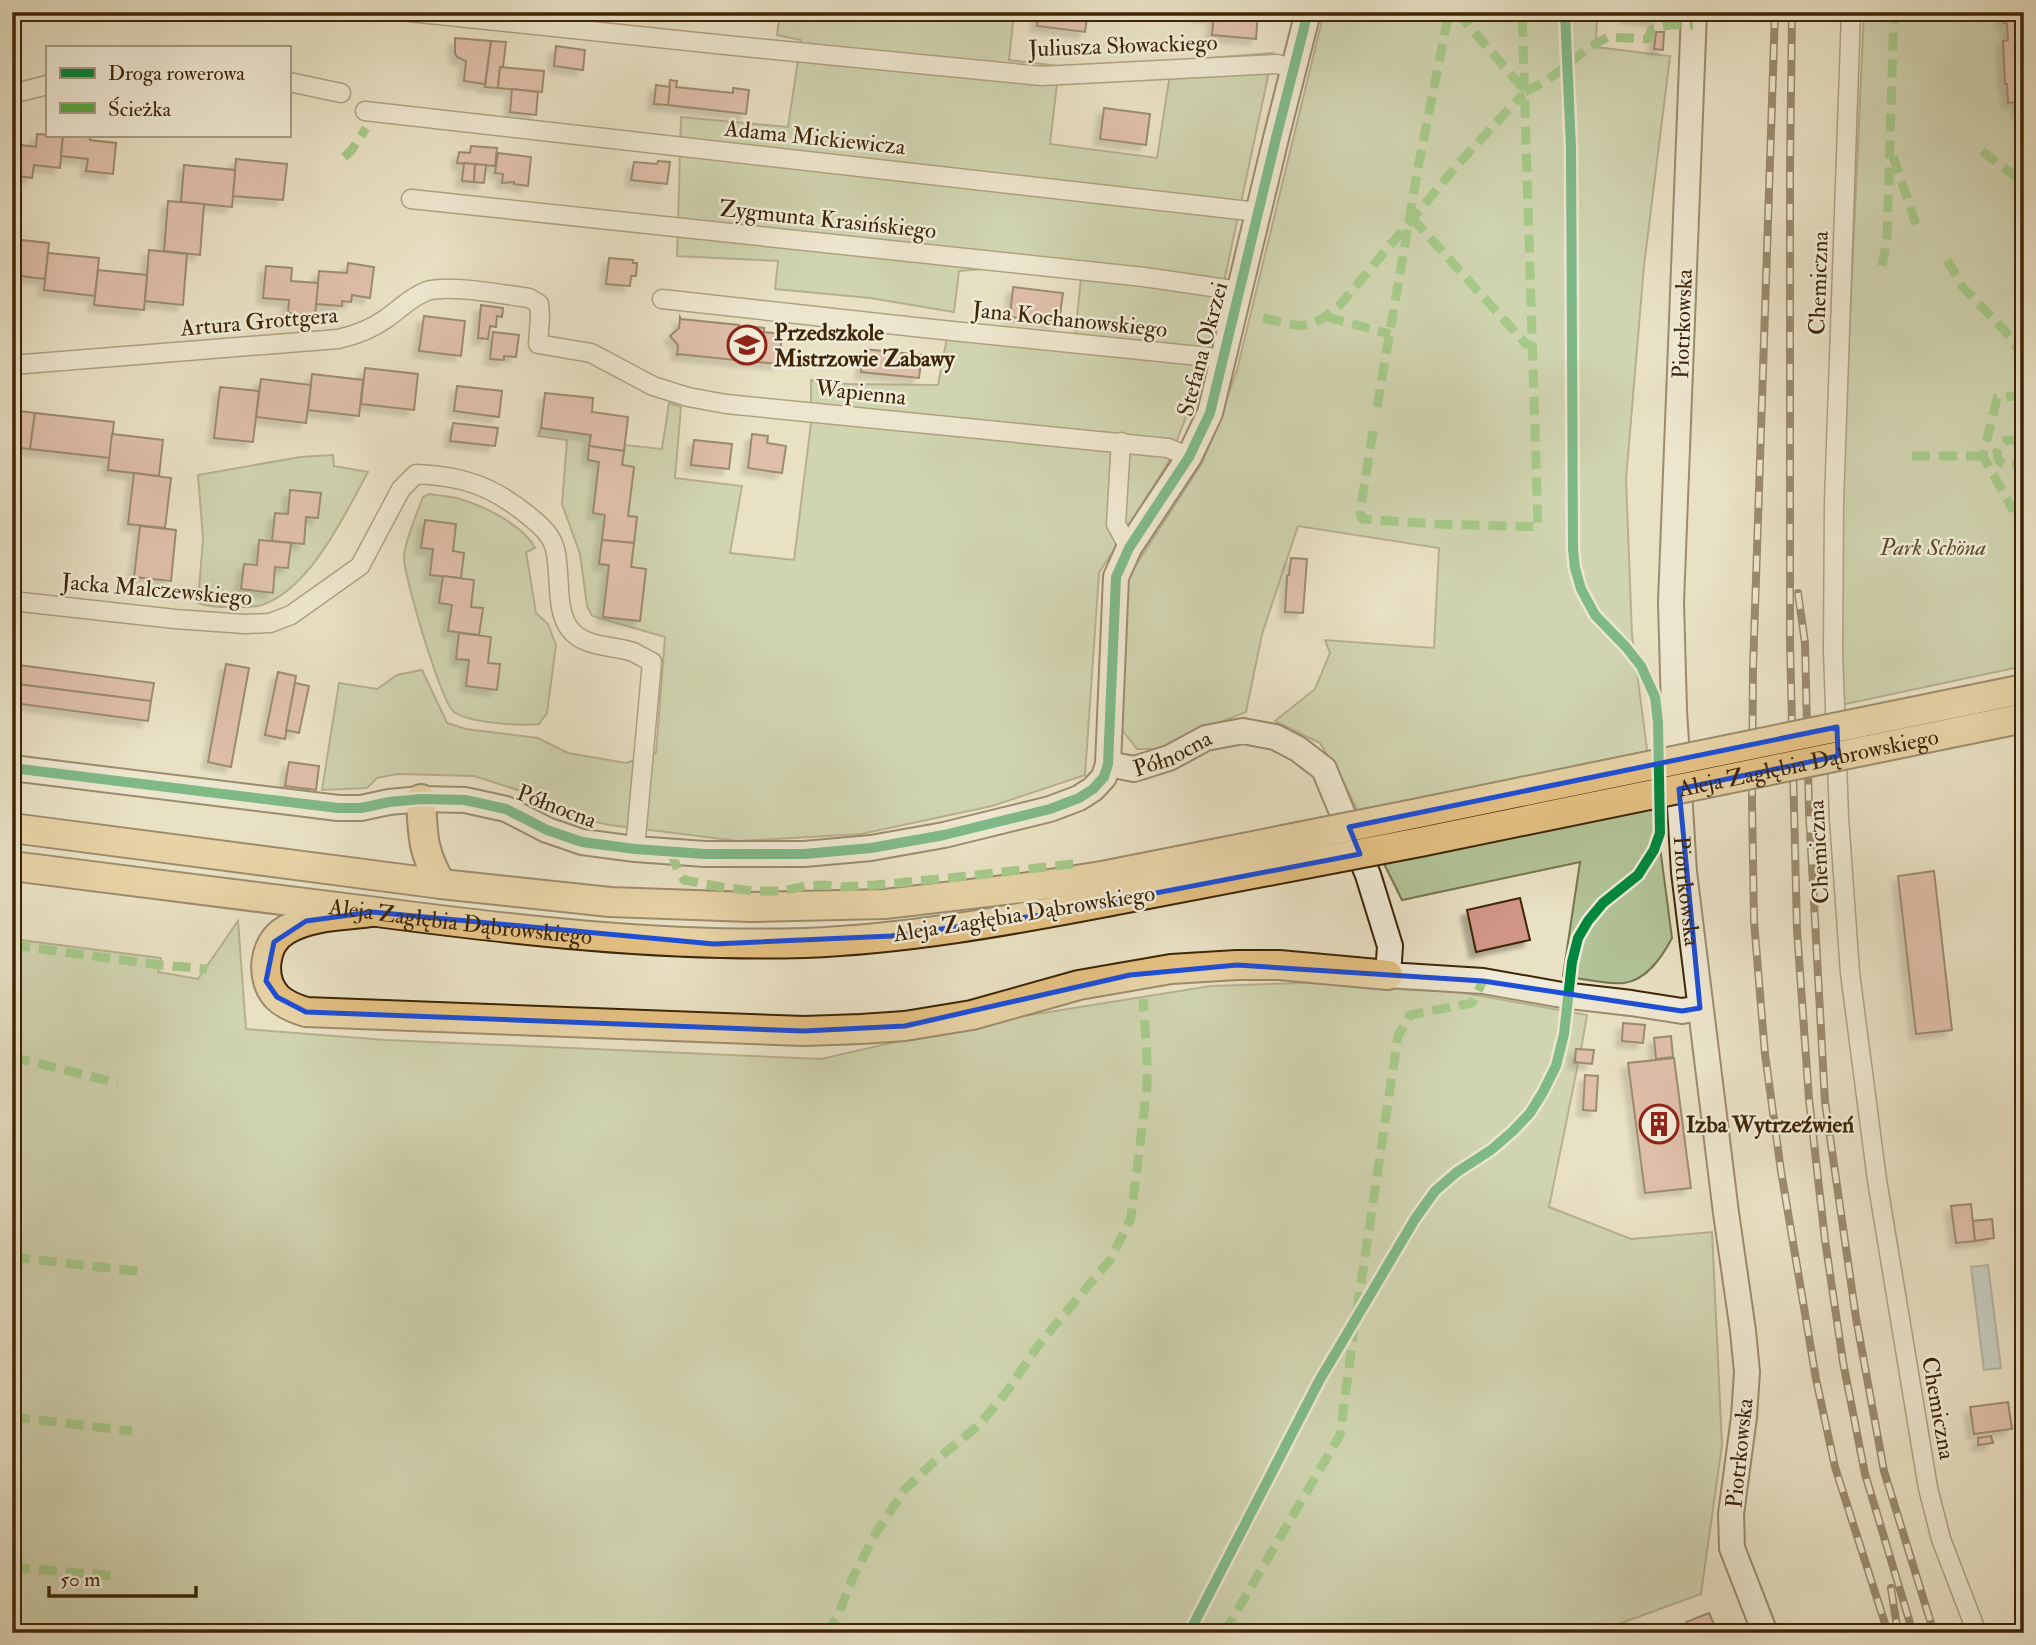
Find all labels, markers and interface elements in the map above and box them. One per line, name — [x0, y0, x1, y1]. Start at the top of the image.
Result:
street label: Juliusza Słowackiego — [1027, 28, 1218, 63]
legend — [46, 46, 290, 136]
text: Droga rowerowa — [108, 60, 245, 87]
text: Ścieżka — [108, 96, 171, 123]
street label: Adama Mickiewicza — [722, 113, 907, 161]
street label: Zygmunta Krasińskiego — [718, 194, 938, 245]
street label: Chemiczna — [1802, 230, 1835, 336]
street label: Piotrkowska — [1666, 268, 1699, 380]
street label: Stefana Okrzei — [1171, 279, 1234, 420]
street label: Jana Kochanowskiego — [970, 295, 1169, 344]
street label: Artura Grottgera — [178, 300, 340, 343]
place label: Przedszkole Mistrzowie Zabawy — [773, 318, 955, 374]
school or university icon: Przedszkole Mistrzowie Zabawy — [726, 324, 768, 366]
street label: Wapienna — [813, 373, 908, 413]
park label: Park Schöna — [1879, 533, 1987, 562]
street label: Jacka Malczewskiego — [59, 567, 253, 612]
street label: Aleja Zagłębia Dąbrowskiego — [1675, 722, 1941, 804]
street label: Północna — [1130, 723, 1217, 783]
street label: Północna — [513, 778, 601, 835]
street label: Chemiczna — [1801, 799, 1836, 905]
street label: Piotrkowska — [1667, 835, 1707, 948]
street label: Aleja Zagłębia Dąbrowskiego — [890, 878, 1157, 949]
street label: Aleja Zagłębia Dąbrowskiego — [326, 892, 593, 951]
building icon: Izba Wytrzeźwień — [1638, 1103, 1680, 1145]
place label: Izba Wytrzeźwień — [1686, 1110, 1854, 1140]
street label: Chemiczna — [1915, 1354, 1962, 1462]
street label: Piotrkowska — [1719, 1396, 1760, 1509]
scale bar — [49, 1554, 196, 1598]
text: 50 m — [60, 1566, 101, 1593]

